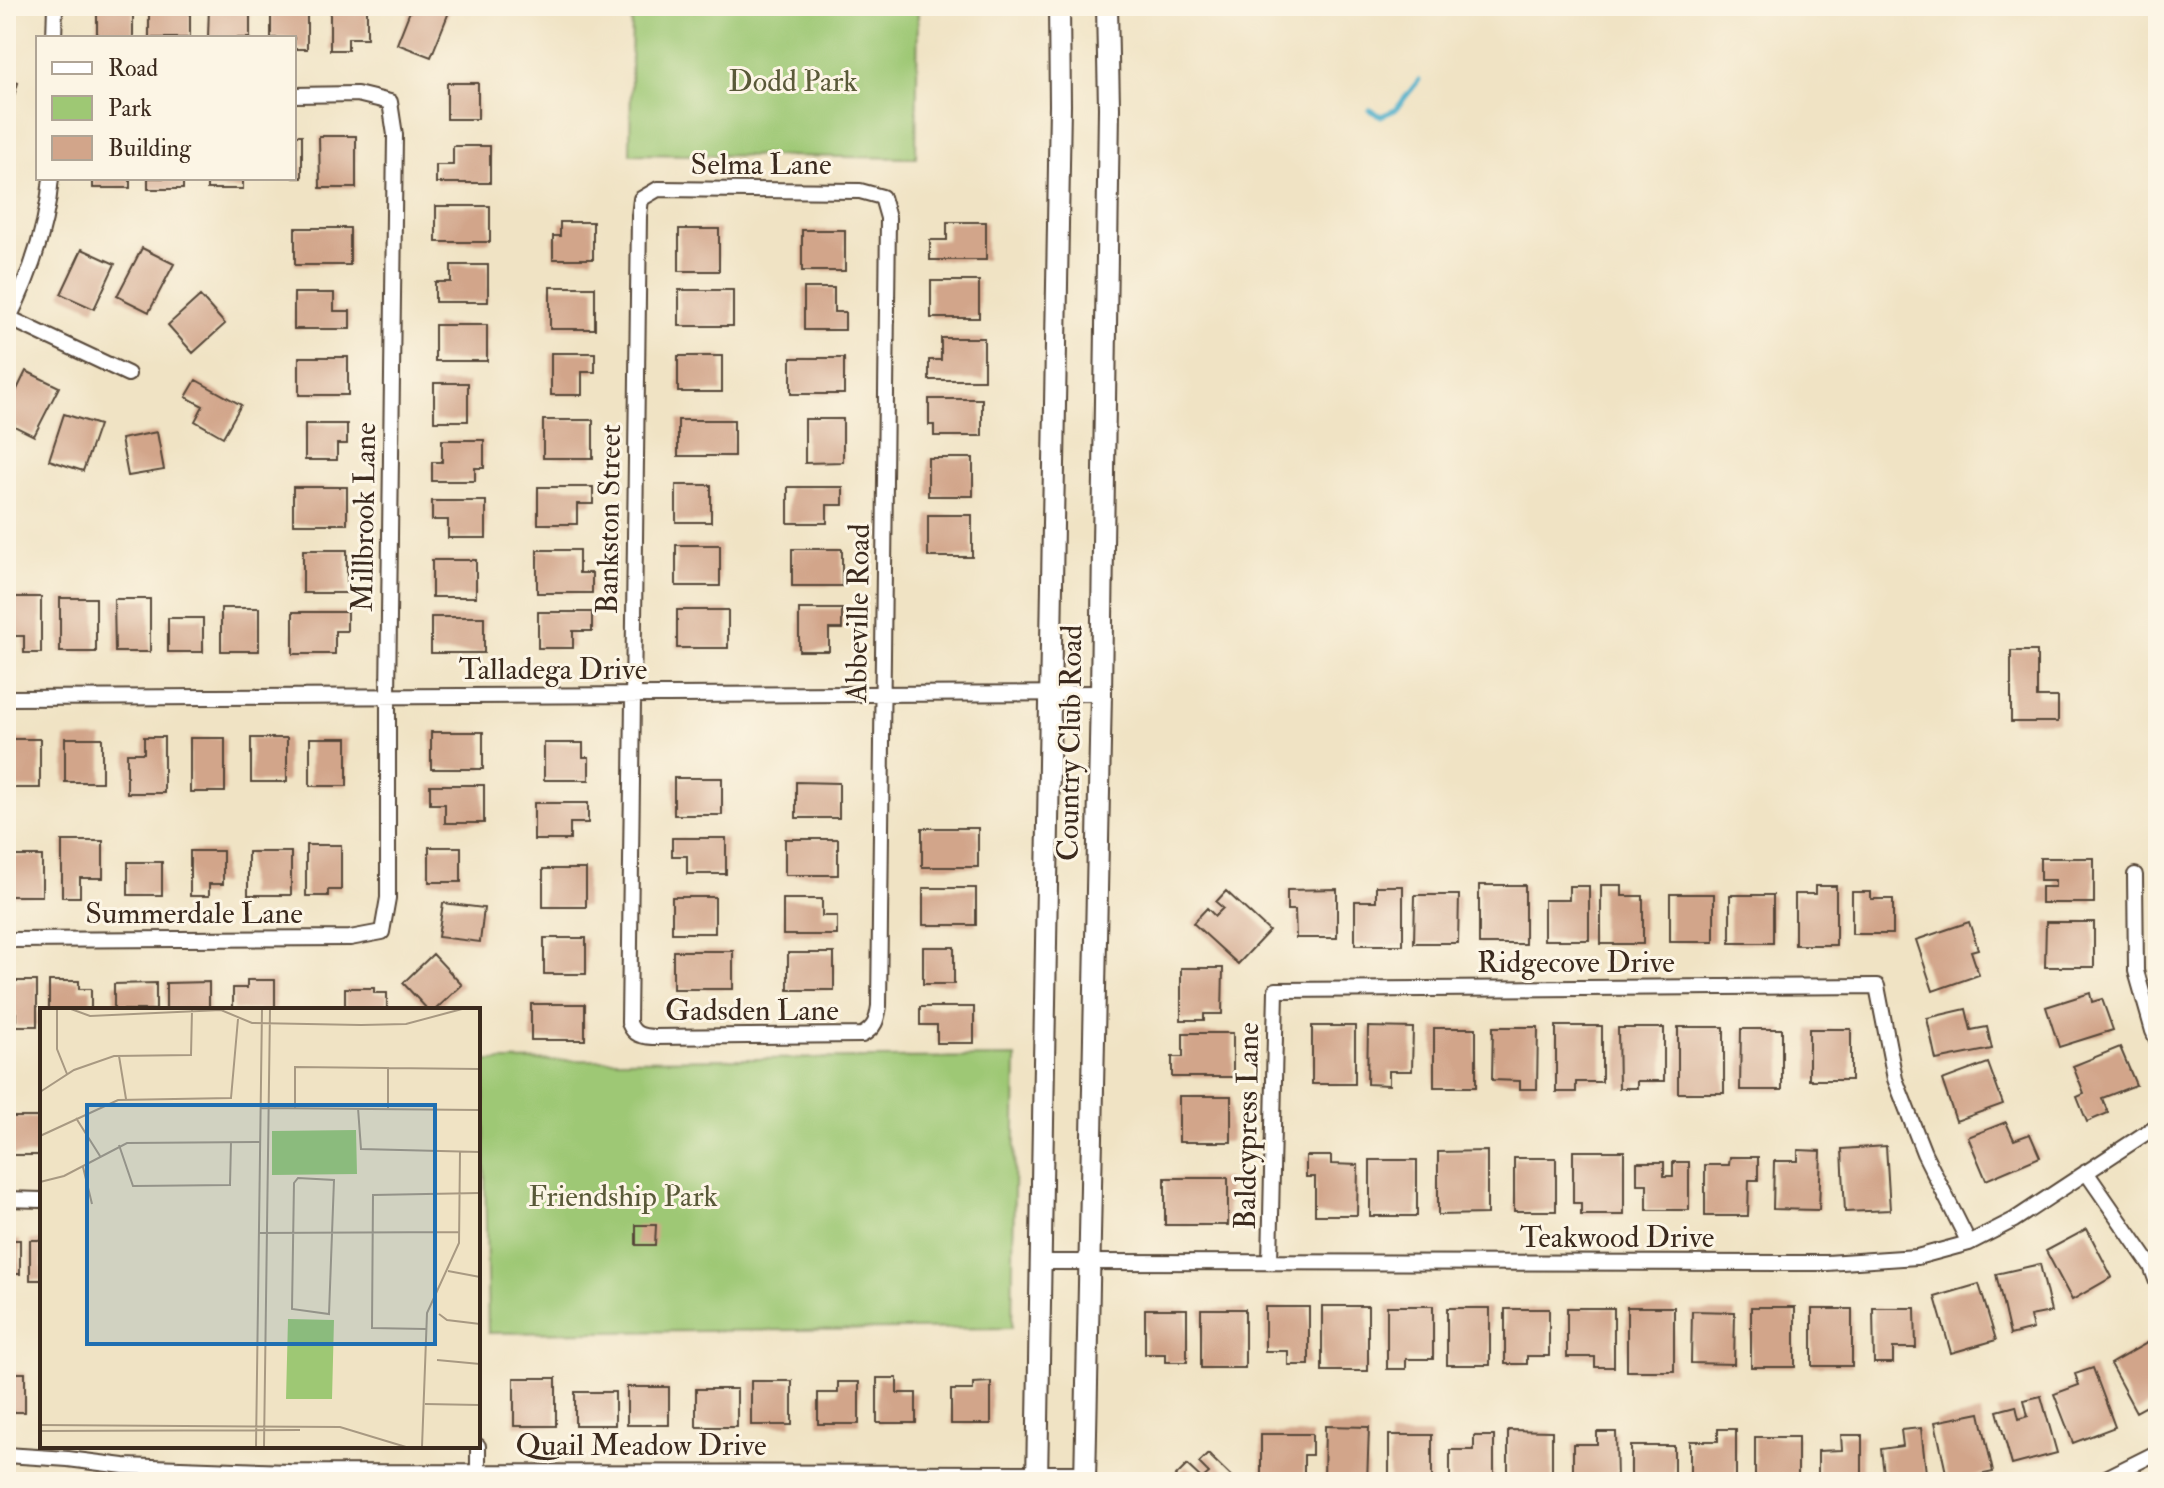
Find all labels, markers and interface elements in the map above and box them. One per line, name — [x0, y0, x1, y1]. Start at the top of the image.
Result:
legend — [36, 36, 296, 180]
text: Road — [108, 53, 158, 84]
park label: Dodd Park — [728, 63, 858, 100]
text: Park — [108, 93, 152, 124]
text: Building — [108, 133, 192, 164]
street label: Selma Lane — [691, 146, 831, 183]
street label: Millbrook Lane — [344, 422, 384, 612]
street label: Bankston Street — [589, 423, 629, 614]
street label: Abbeville Road — [838, 523, 878, 704]
street label: Country Club Road — [1049, 624, 1091, 861]
street label: Talladega Drive — [459, 651, 647, 688]
street label: Summerdale Lane — [85, 895, 303, 932]
street label: Ridgecove Drive — [1477, 944, 1675, 981]
street label: Gadsden Lane — [665, 992, 839, 1029]
inset map — [40, 1008, 480, 1448]
street label: Baldcypress Lane — [1227, 1022, 1267, 1230]
park label: Friendship Park — [528, 1178, 718, 1215]
street label: Teakwood Drive — [1520, 1219, 1714, 1256]
street label: Quail Meadow Drive — [515, 1427, 767, 1464]

